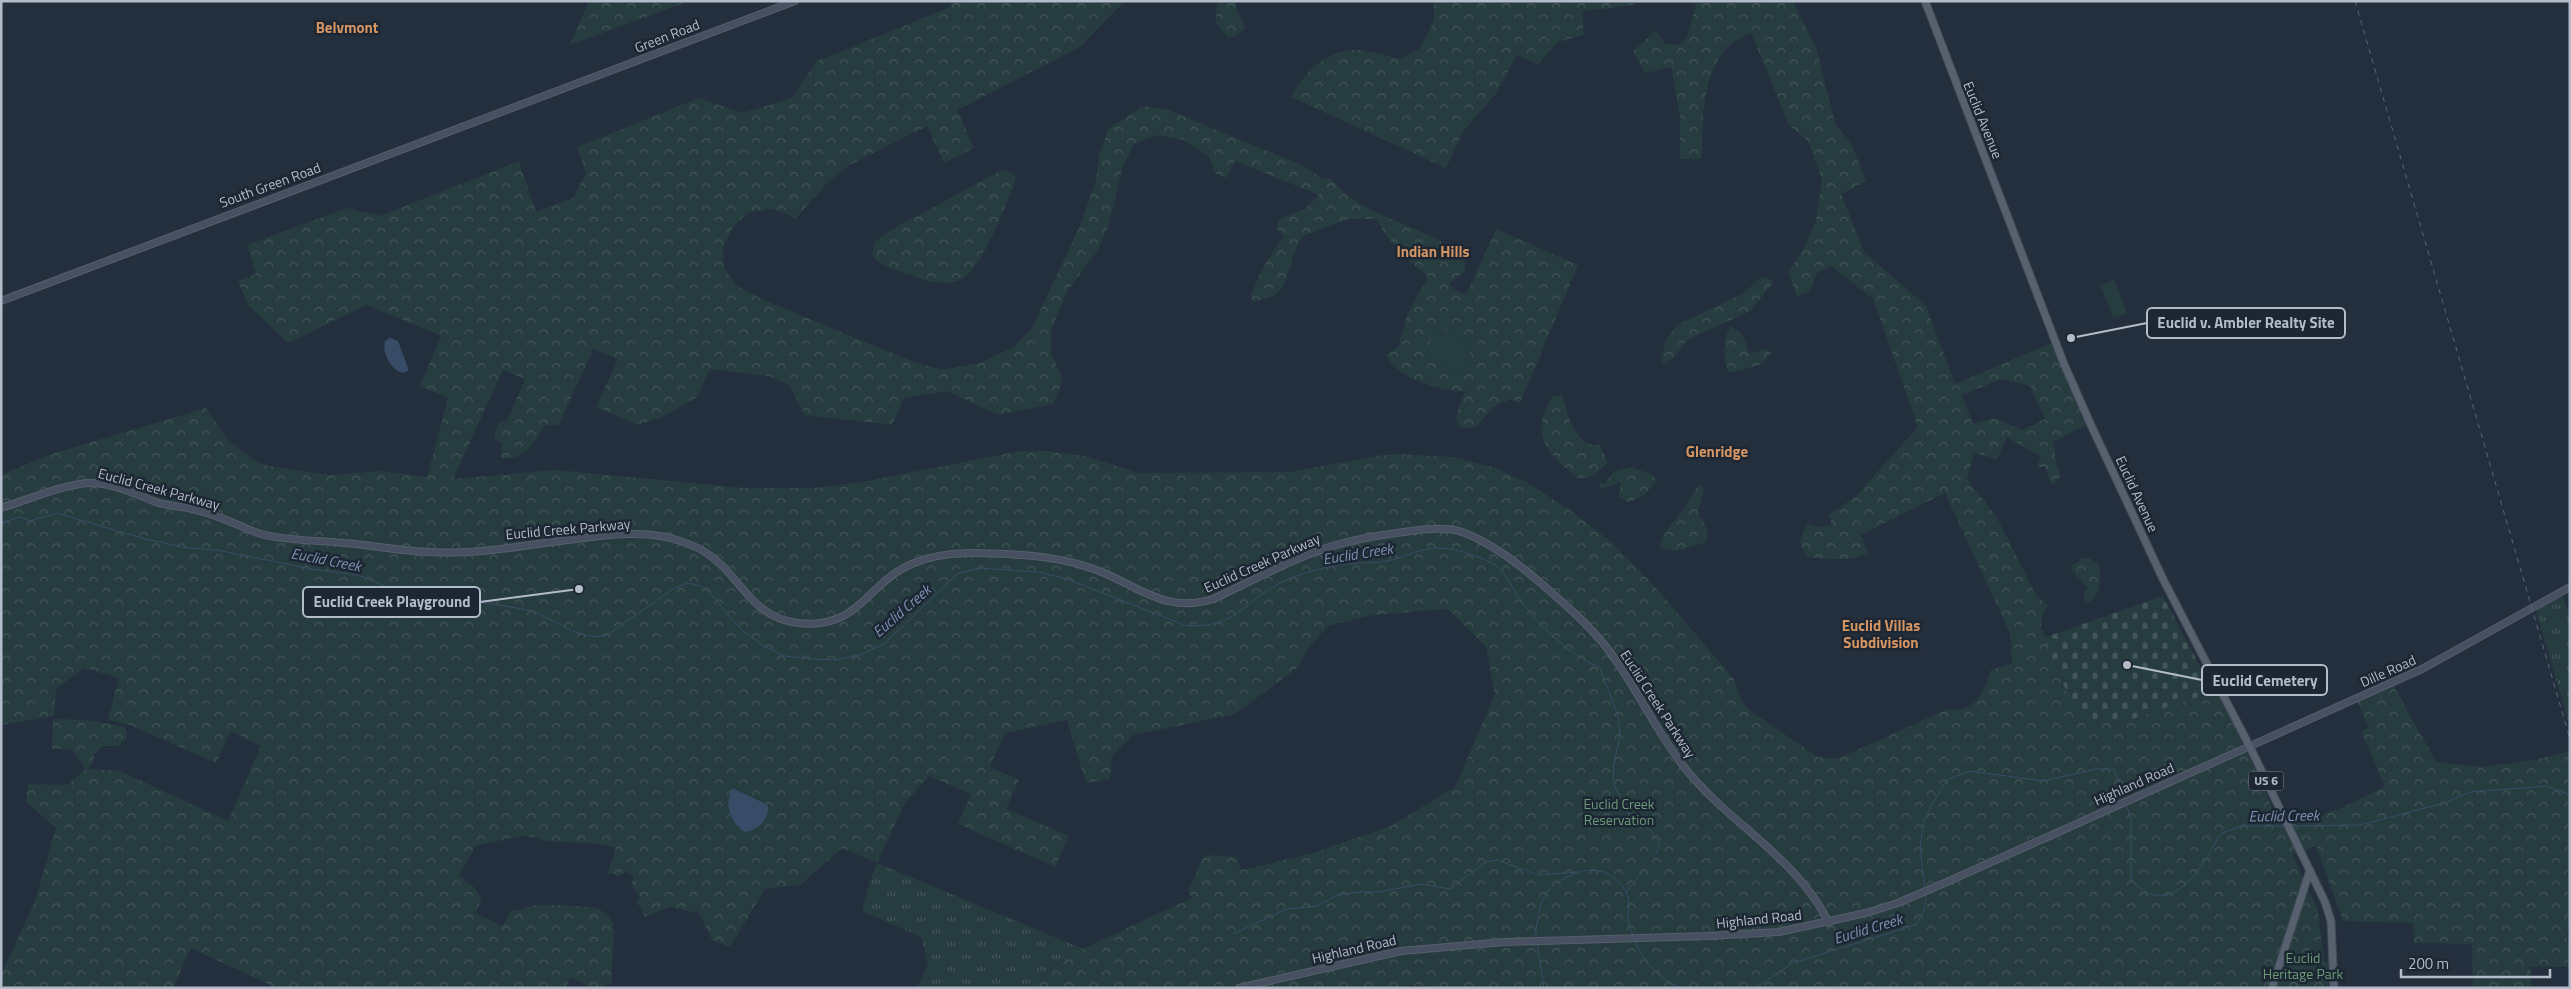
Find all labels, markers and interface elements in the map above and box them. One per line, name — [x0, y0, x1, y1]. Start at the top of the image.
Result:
street label: Green Road — [631, 13, 703, 58]
district label: Belvmont — [316, 16, 379, 39]
street label: Euclid Avenue — [1958, 78, 2009, 162]
street label: South Green Road — [216, 156, 323, 213]
district label: Indian Hills — [1396, 240, 1470, 263]
callout: Euclid v. Ambler Realty Site — [2147, 308, 2345, 338]
text: Euclid v. Ambler Realty Site — [2157, 311, 2335, 334]
district label: Glenridge — [1686, 440, 1749, 463]
street label: Euclid Avenue — [2111, 452, 2164, 535]
street label: Euclid Creek Parkway — [96, 462, 223, 515]
street label: Euclid Creek Parkway — [505, 513, 631, 544]
street label: Euclid Creek Parkway — [1200, 527, 1323, 598]
water label: Euclid Creek — [1321, 536, 1397, 570]
water label: Euclid Creek — [289, 541, 365, 578]
water label: Euclid Creek — [867, 577, 938, 643]
callout: Euclid Creek Playground — [303, 587, 480, 617]
text: Euclid Creek Playground — [313, 590, 471, 613]
district label: Euclid Villas Subdivision — [1842, 614, 1920, 654]
street label: Euclid Creek Parkway — [1616, 645, 1701, 762]
street label: Dille Road — [2357, 649, 2419, 692]
callout: Euclid Cemetery — [2202, 665, 2327, 695]
text: Euclid Cemetery — [2213, 669, 2318, 692]
street label: Highland Road — [2090, 757, 2177, 811]
road number: US 6 — [2248, 771, 2284, 790]
park label: Euclid Creek Reservation — [1583, 793, 1655, 830]
water label: Euclid Creek — [2248, 803, 2322, 828]
street label: Highland Road — [1715, 904, 1803, 933]
water label: Euclid Creek — [1831, 907, 1907, 950]
street label: Highland Road — [1310, 929, 1398, 968]
scale bar — [2401, 946, 2550, 978]
park label: Euclid Heritage Park — [2263, 947, 2344, 984]
text: 200 m — [2408, 952, 2449, 975]

